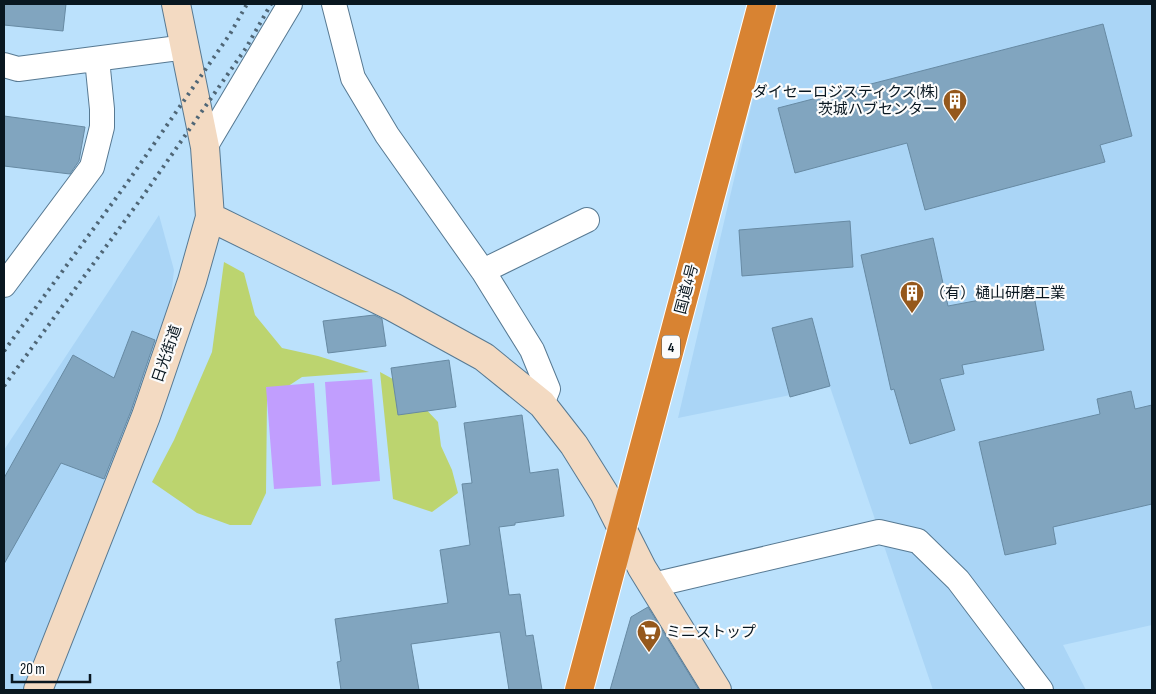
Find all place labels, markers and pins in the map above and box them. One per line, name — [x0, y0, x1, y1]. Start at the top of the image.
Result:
place label: ダイセーロジスティクス(株) 茨城ハブセンター — [753, 83, 938, 119]
building icon: ダイセーロジスティクス(株) 茨城ハブセンター — [942, 88, 968, 122]
building icon: （有）樋山研磨工業 — [899, 280, 925, 314]
place label: （有）樋山研磨工業 — [930, 284, 1065, 303]
supermarket icon: ミニストップ — [636, 619, 662, 653]
place label: ミニストップ — [666, 623, 756, 642]

